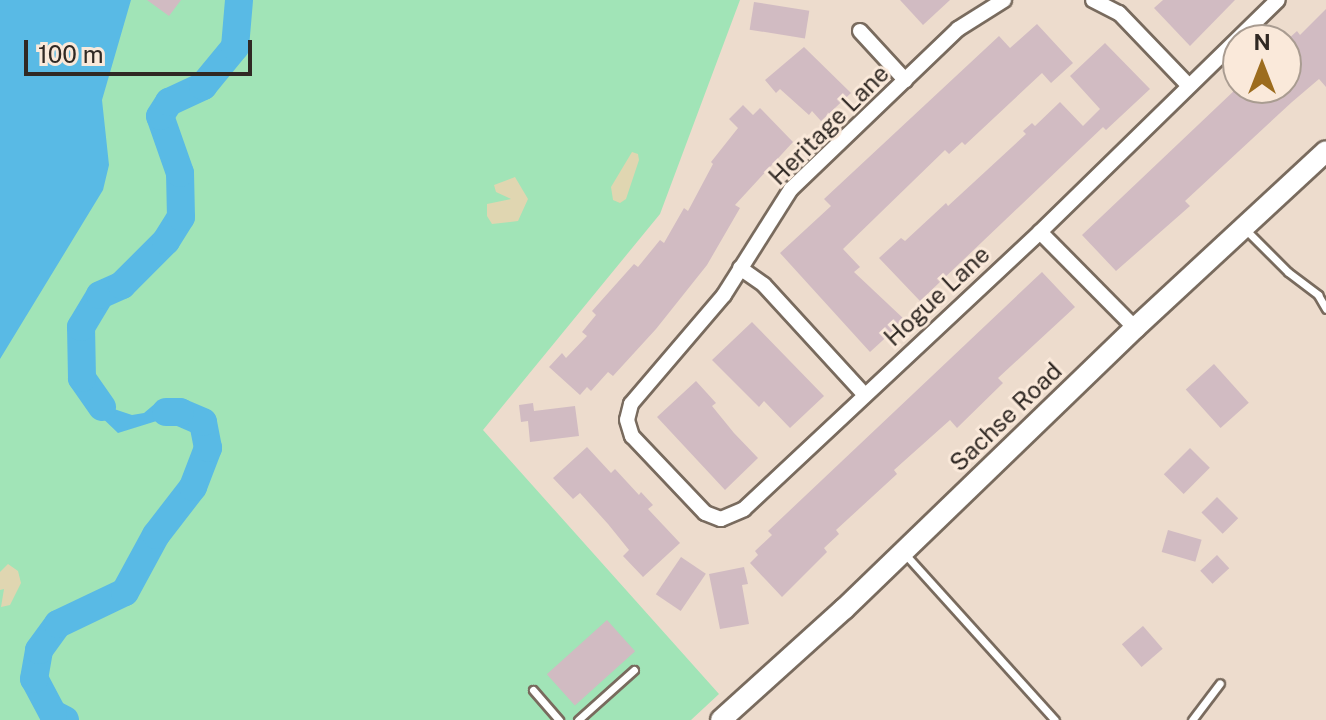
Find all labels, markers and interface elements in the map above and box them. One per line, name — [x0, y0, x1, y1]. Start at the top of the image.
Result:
scale bar — [28, 24, 256, 74]
north arrow — [1222, 24, 1302, 104]
text: N — [1253, 29, 1271, 55]
text: 100 m — [38, 40, 104, 68]
street label: Heritage Lane — [763, 59, 895, 191]
street label: Hogue Lane — [878, 240, 996, 352]
street label: Sachse Road — [944, 357, 1068, 477]

